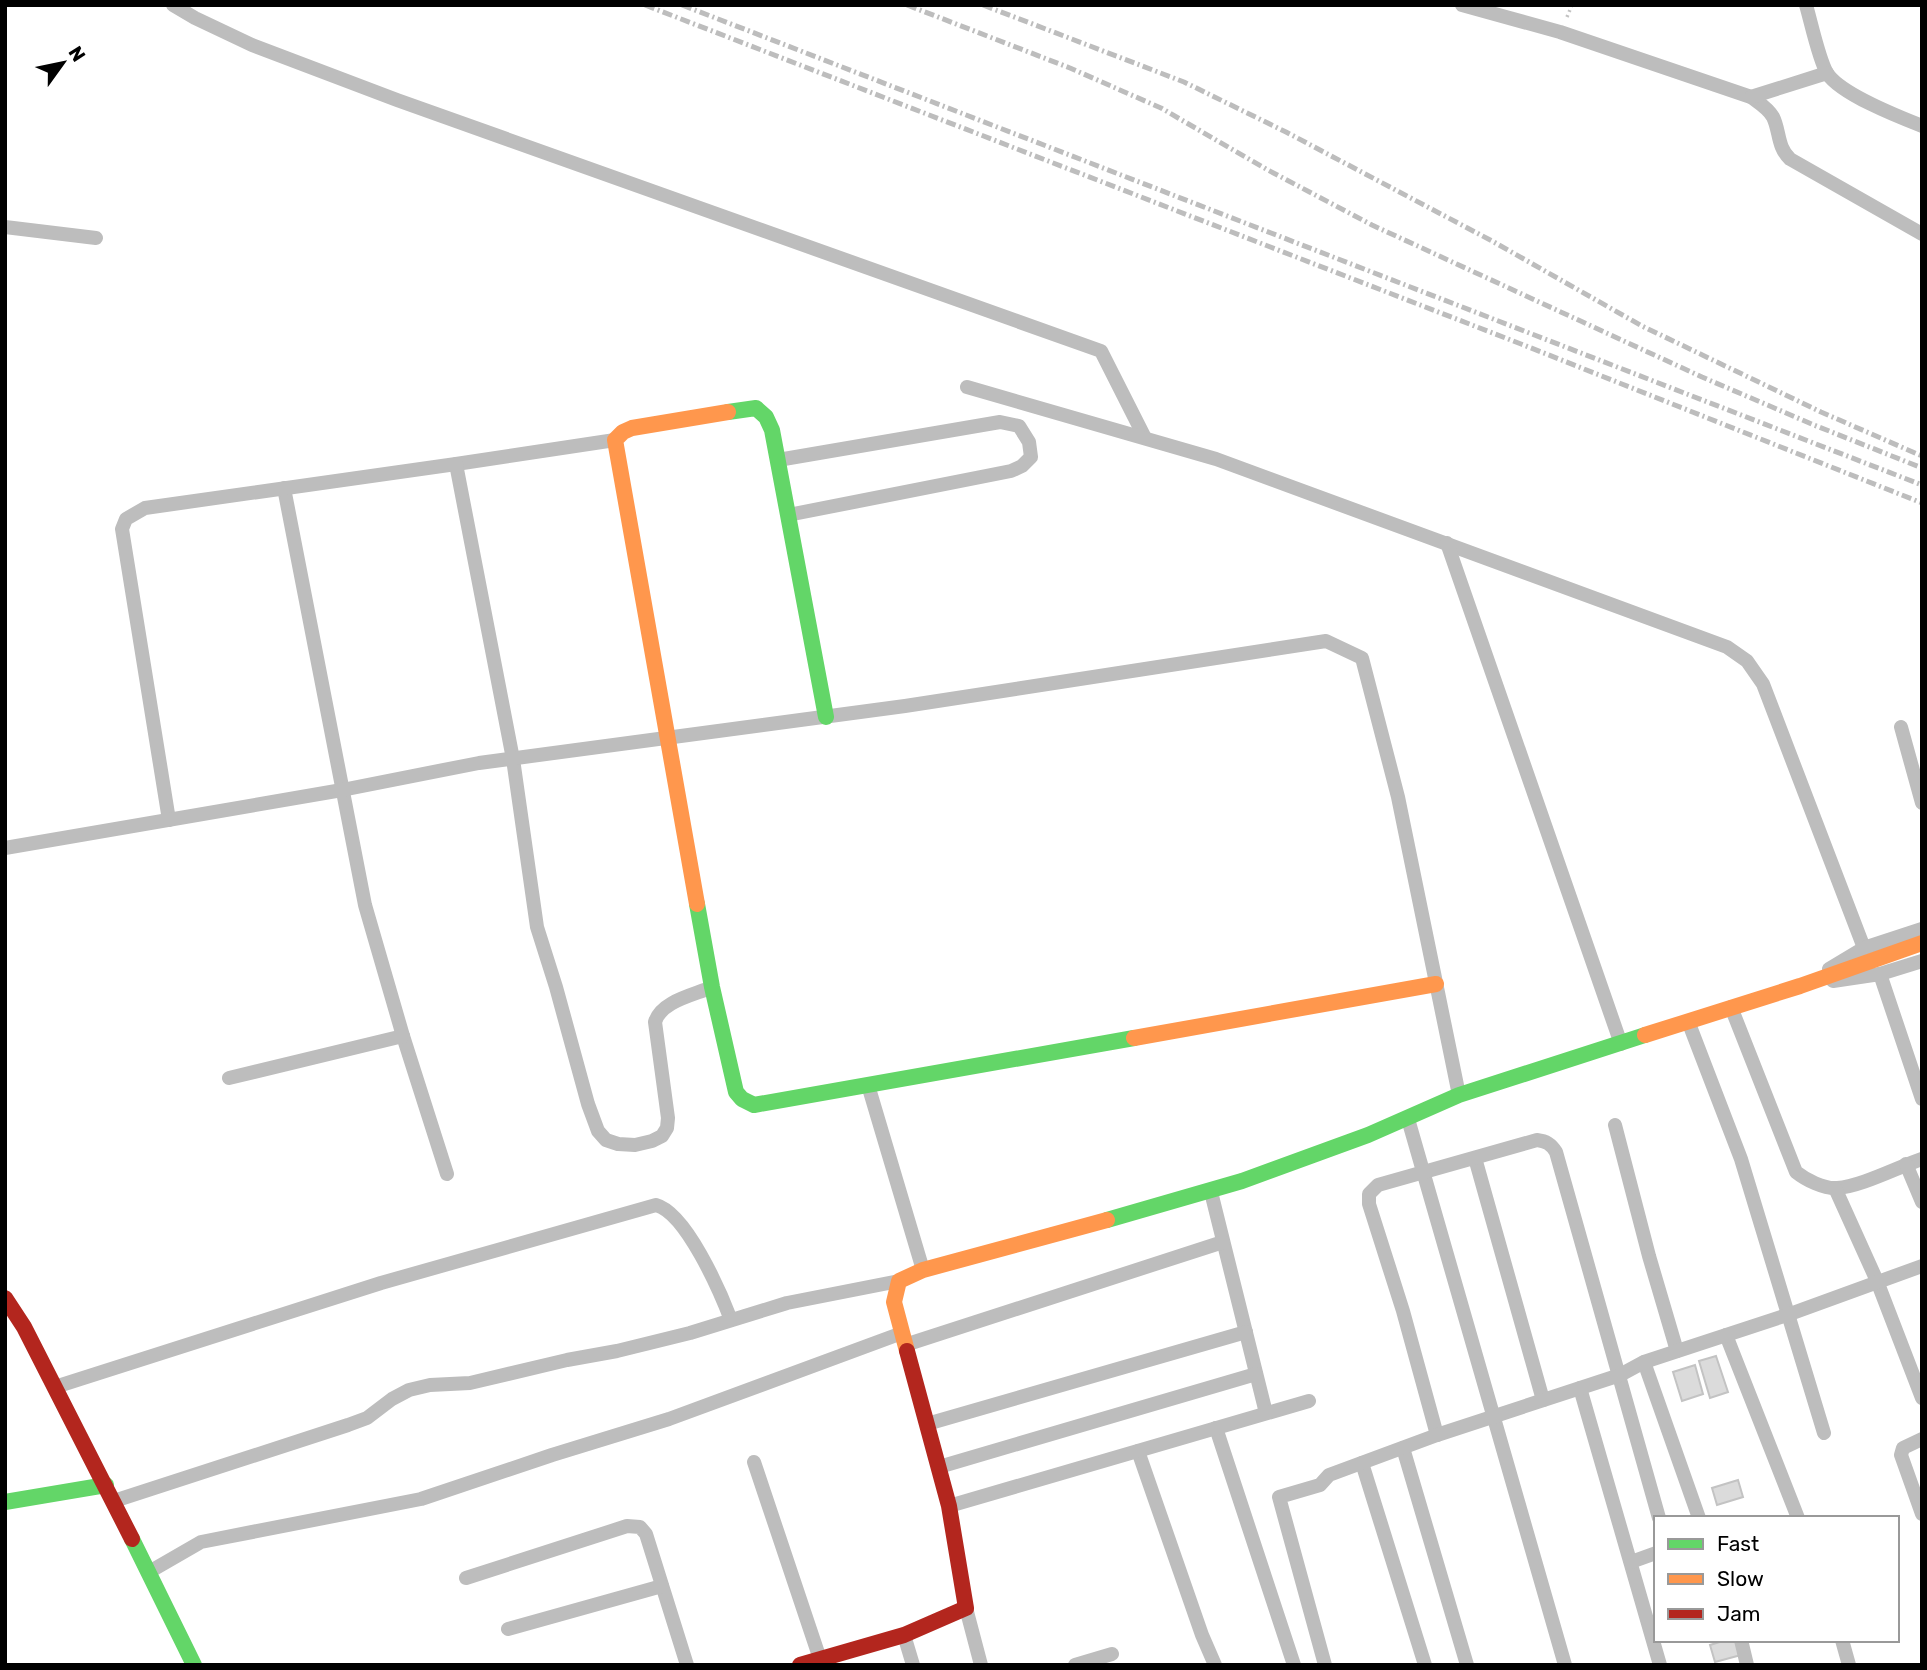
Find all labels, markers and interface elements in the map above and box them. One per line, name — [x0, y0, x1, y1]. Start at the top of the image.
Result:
north arrow — [28, 28, 98, 98]
text: N — [63, 42, 90, 66]
legend — [1654, 1516, 1899, 1642]
text: Fast — [1717, 1531, 1759, 1556]
text: Slow — [1717, 1566, 1764, 1591]
text: Jam — [1717, 1601, 1761, 1626]

